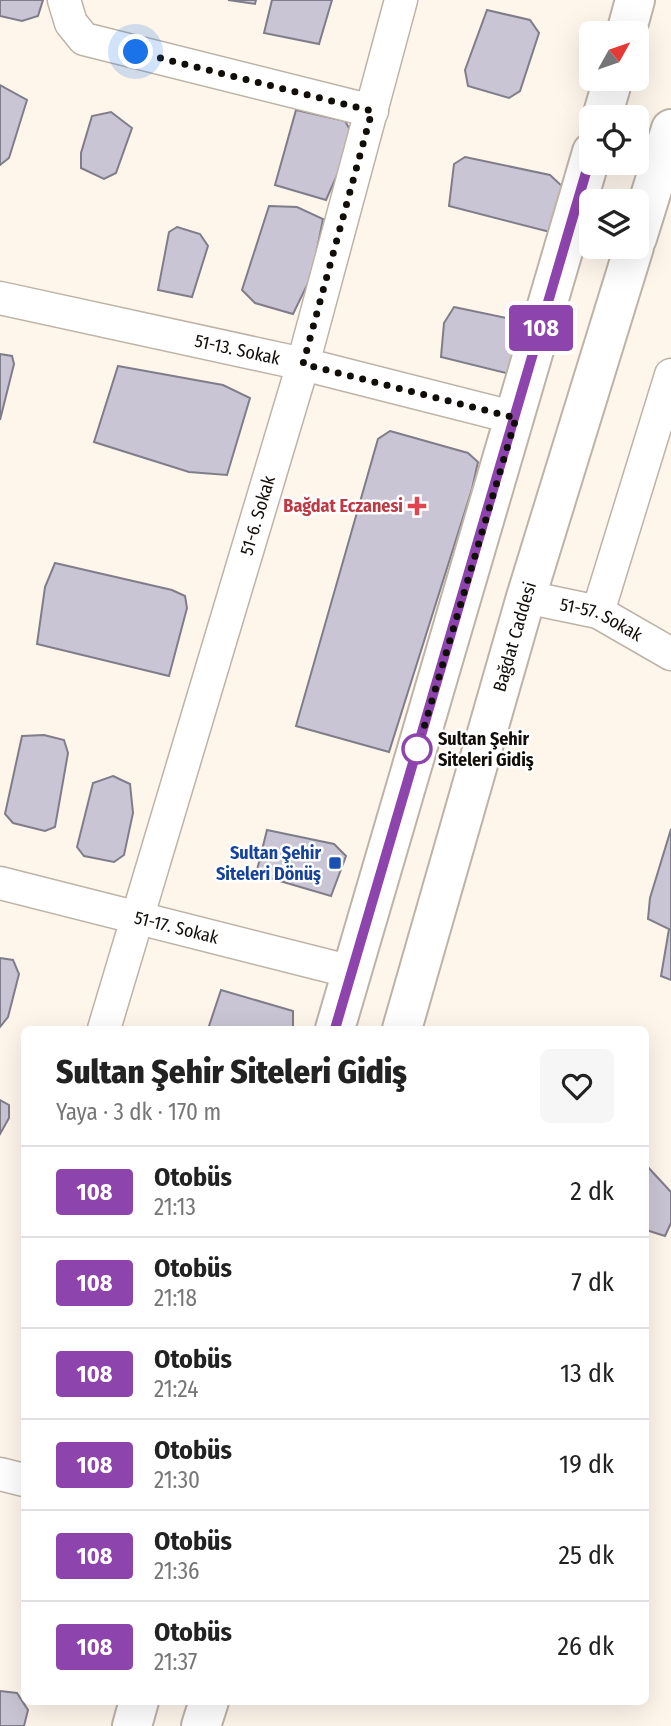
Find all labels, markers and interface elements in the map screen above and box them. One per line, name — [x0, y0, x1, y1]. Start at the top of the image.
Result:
north arrow — [579, 21, 649, 91]
map controls — [579, 21, 649, 259]
your location — [118, 34, 153, 69]
button: locate — [579, 105, 649, 175]
button: layers — [579, 189, 649, 259]
line badge: 108 — [501, 305, 581, 351]
text: 108 — [523, 314, 559, 342]
street label: 51-13. Sokak — [193, 330, 283, 370]
street label: 51-6. Sokak — [235, 473, 280, 558]
place label: Bağdat Eczanesi — [283, 495, 403, 517]
marker: Bağdat Eczanesi — [409, 498, 425, 514]
street label: Bağdat Caddesi — [488, 579, 541, 694]
street label: 51-57. Sokak — [558, 593, 647, 646]
place label: Sultan Şehir Siteleri Gidiş — [438, 728, 534, 771]
marker: Sultan Şehir Siteleri Gidiş — [402, 734, 432, 764]
place label: Sultan Şehir Siteleri Dönüş — [216, 842, 321, 885]
marker: Sultan Şehir Siteleri Dönüş — [327, 855, 343, 871]
street label: 51-17. Sokak — [132, 906, 221, 949]
button: heart — [540, 1049, 614, 1123]
text: Sultan Şehir Siteleri Gidiş — [56, 1052, 407, 1092]
text: Yaya · 3 dk · 170 m — [56, 1098, 221, 1126]
text: Otobüs — [154, 1162, 232, 1193]
text: 2 dk — [570, 1176, 614, 1207]
text: 108 — [77, 1178, 112, 1206]
text: 21:13 — [154, 1193, 196, 1221]
text: Otobüs — [154, 1253, 232, 1284]
text: 7 dk — [571, 1267, 614, 1298]
text: 108 — [77, 1269, 112, 1297]
text: 21:18 — [154, 1284, 197, 1312]
text: Otobüs — [154, 1344, 232, 1375]
text: 13 dk — [560, 1358, 614, 1389]
text: 108 — [77, 1360, 112, 1388]
text: 21:24 — [154, 1375, 198, 1403]
text: Otobüs — [154, 1435, 232, 1466]
text: 19 dk — [559, 1449, 614, 1480]
text: 108 — [77, 1451, 112, 1479]
text: 21:30 — [154, 1466, 200, 1494]
text: Otobüs — [154, 1526, 232, 1557]
text: 25 dk — [558, 1540, 614, 1571]
text: 108 — [77, 1542, 112, 1570]
text: 21:36 — [154, 1557, 199, 1585]
text: Otobüs — [154, 1617, 232, 1648]
text: 26 dk — [557, 1631, 614, 1662]
text: 108 — [77, 1633, 112, 1661]
text: 21:37 — [154, 1648, 197, 1676]

